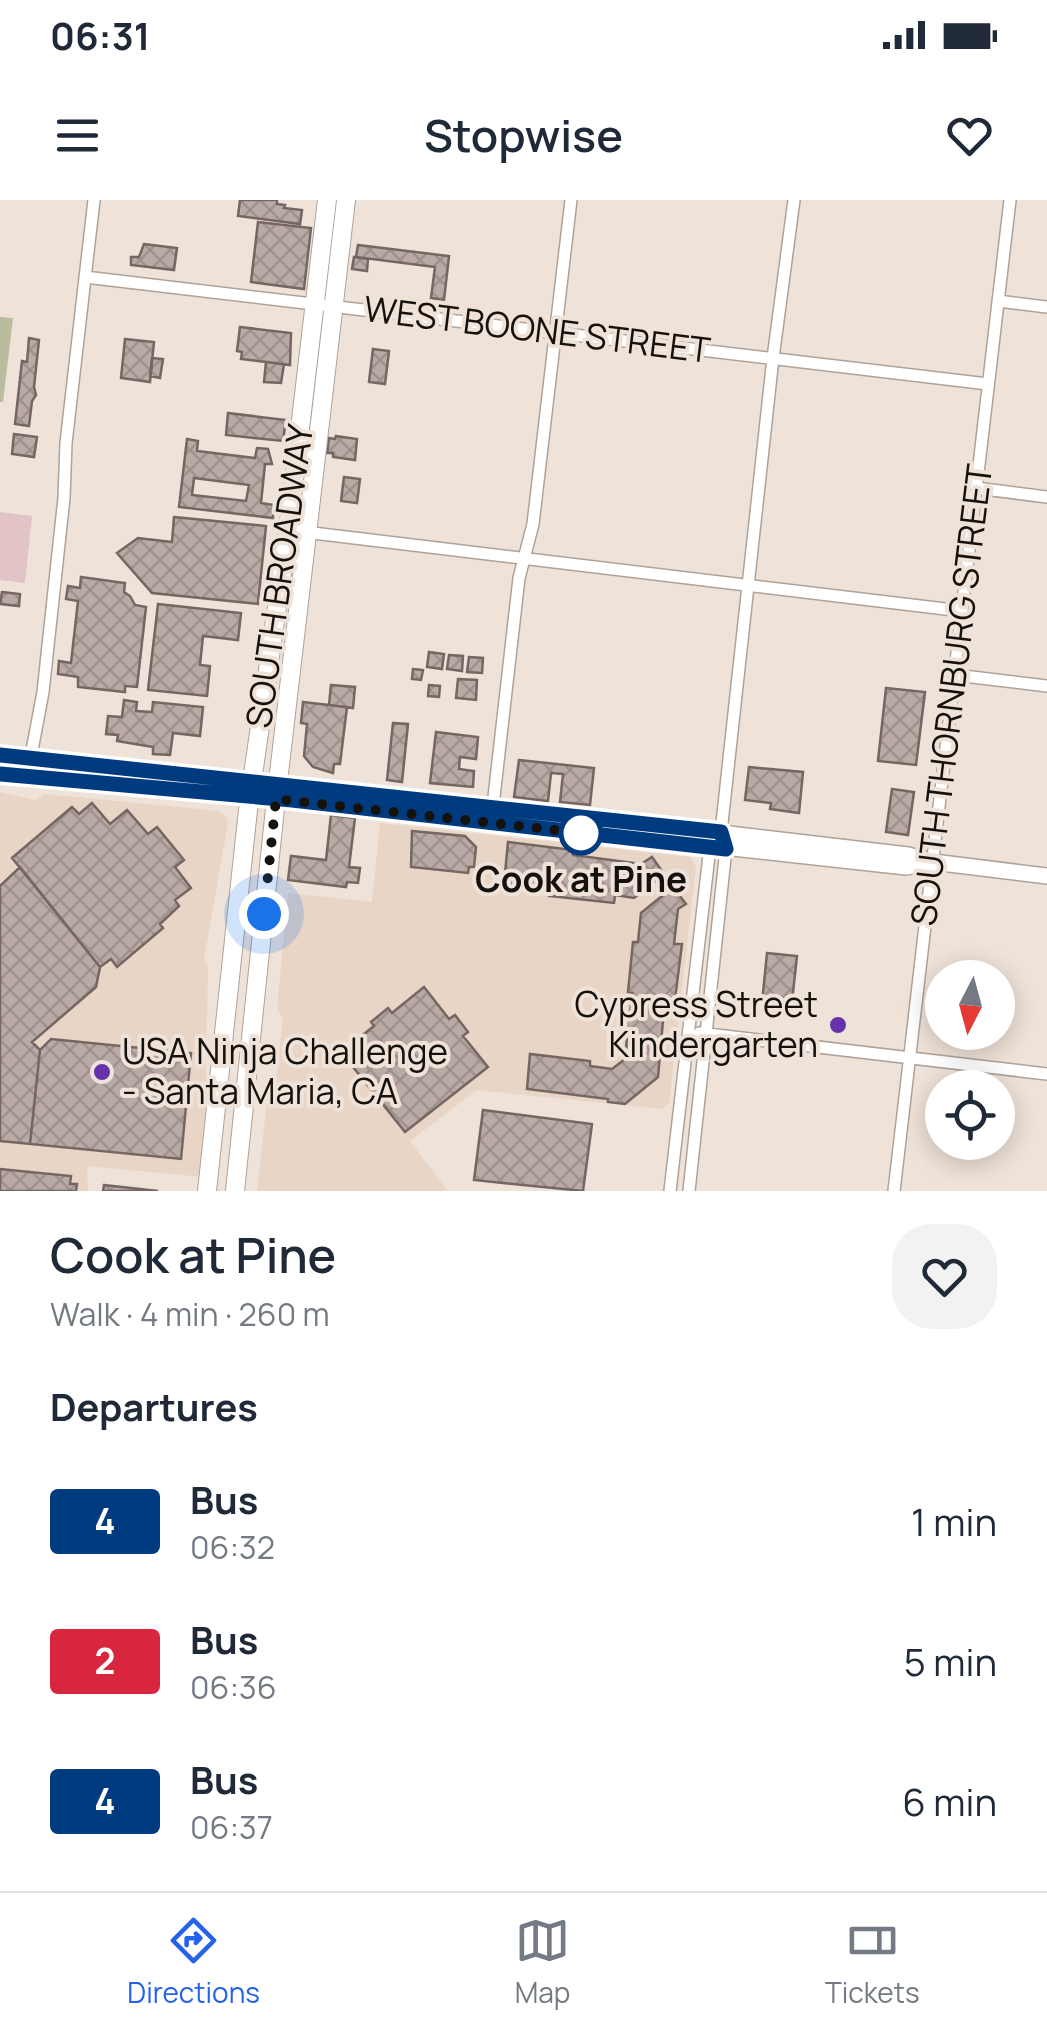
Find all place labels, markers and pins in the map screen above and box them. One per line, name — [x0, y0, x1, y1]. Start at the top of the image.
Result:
marker: Cook at Pine — [560, 812, 602, 854]
place label: Cook at Pine — [475, 855, 687, 903]
place label: Cypress Street Kindergarten — [575, 980, 818, 1068]
marker: Cypress Street Kindergarten — [827, 1014, 849, 1036]
place label: USA Ninja Challenge - Santa Maria, CA — [122, 1027, 448, 1115]
marker: USA Ninja Challenge - Santa Maria, CA — [91, 1061, 113, 1083]

